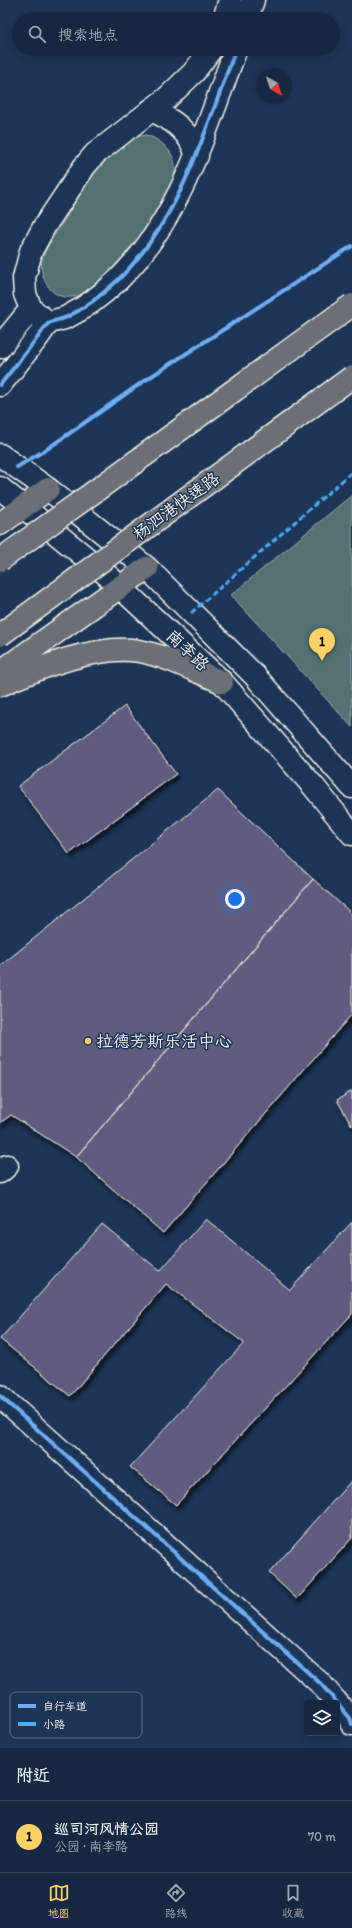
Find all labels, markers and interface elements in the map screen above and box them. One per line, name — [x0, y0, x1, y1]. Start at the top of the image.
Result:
search box — [12, 12, 340, 56]
icon: search — [26, 23, 48, 45]
text: 搜索地点 — [58, 26, 118, 44]
north arrow — [256, 68, 292, 104]
street label: 杨泗港快速路 — [129, 468, 223, 544]
street label: 南李路 — [163, 625, 213, 675]
pin: 1 — [309, 628, 335, 661]
your location — [225, 889, 245, 909]
place label: 拉德芳斯乐活中心 — [96, 1031, 232, 1051]
marker: 拉德芳斯乐活中心 — [83, 1036, 93, 1046]
legend — [10, 1692, 142, 1738]
text: 自行车道 — [43, 1700, 87, 1713]
map controls — [304, 1700, 340, 1736]
button: layers — [304, 1700, 340, 1736]
text: 小路 — [43, 1718, 65, 1731]
text: 附近 — [16, 1765, 50, 1785]
text: 巡司河风情公园 — [54, 1820, 159, 1838]
text: 1 — [26, 1829, 32, 1844]
text: 70 m — [308, 1829, 336, 1844]
text: 公园 · 南李路 — [54, 1839, 128, 1854]
tab: 地图 — [48, 1882, 70, 1920]
tab: 路线 — [165, 1882, 187, 1920]
tab: 收藏 — [282, 1882, 304, 1920]

